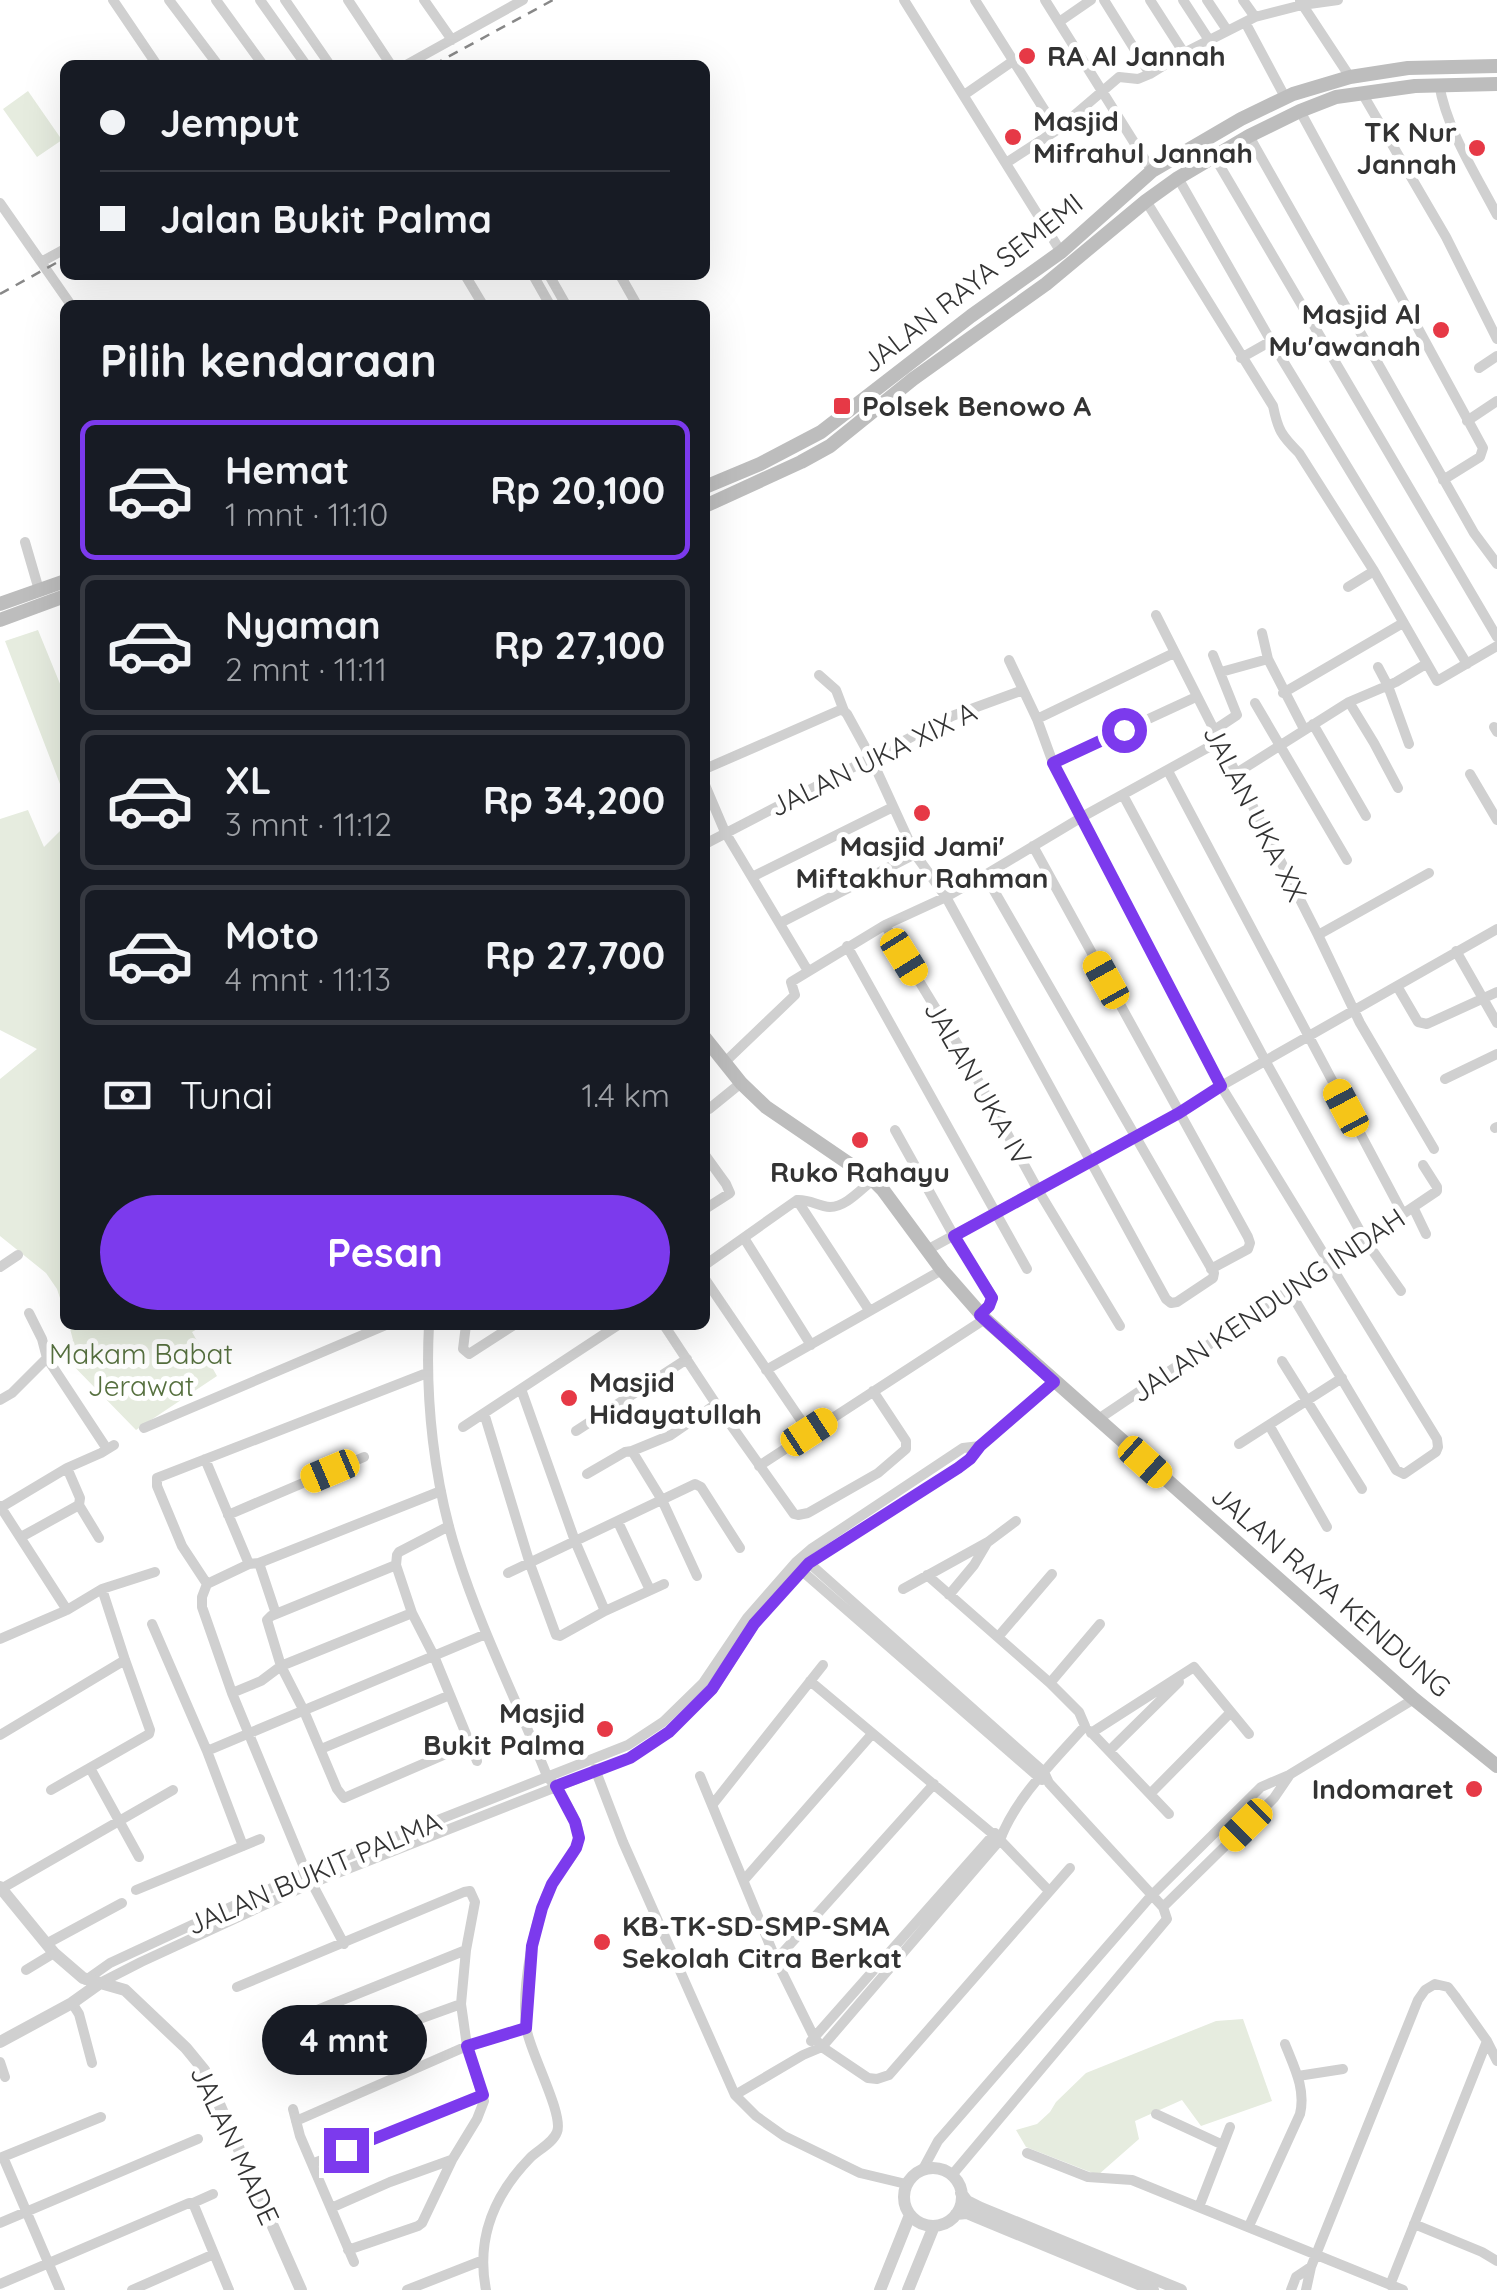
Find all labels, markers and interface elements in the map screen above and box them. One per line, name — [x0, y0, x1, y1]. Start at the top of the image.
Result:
place label: RA Al Jannah — [1047, 38, 1226, 73]
marker: RA Al Jannah — [1016, 45, 1038, 67]
text: Jemput — [160, 99, 300, 147]
place label: Masjid Mifrahul Jannah — [1033, 103, 1253, 170]
place label: TK Nur Jannah — [1357, 114, 1457, 181]
marker: Masjid Mifrahul Jannah — [1002, 126, 1024, 148]
marker: TK Nur Jannah — [1466, 137, 1488, 159]
street label: JALAN RAYA SEMEMI — [854, 185, 1089, 380]
text: Jalan Bukit Palma — [160, 195, 492, 243]
place label: Masjid Al Mu'awanah — [1268, 296, 1421, 363]
marker: Masjid Al Mu'awanah — [1430, 319, 1452, 341]
text: Pilih kendaraan — [100, 332, 437, 388]
place label: Polsek Benowo A — [862, 388, 1091, 423]
marker: Polsek Benowo A — [831, 395, 853, 417]
icon: car — [105, 445, 195, 535]
text: Hemat — [225, 446, 349, 494]
text: Rp 20,100 — [490, 466, 665, 514]
text: 1 mnt · 11:10 — [225, 494, 388, 534]
icon: car — [105, 600, 195, 690]
text: Nyaman — [225, 601, 381, 649]
text: Rp 27,100 — [494, 621, 665, 669]
text: 2 mnt · 11:11 — [225, 649, 387, 689]
street label: JALAN UKA XIX A — [764, 693, 982, 824]
route start — [1102, 708, 1147, 753]
street label: JALAN UKA XX — [1196, 719, 1315, 907]
icon: car — [105, 755, 195, 845]
text: XL — [225, 756, 271, 804]
text: Rp 34,200 — [483, 776, 665, 824]
marker: Masjid Jami' Miftakhur Rahman — [911, 802, 933, 824]
text: 3 mnt · 11:12 — [225, 804, 392, 844]
place label: Masjid Jami' Miftakhur Rahman — [796, 828, 1048, 895]
icon: car — [105, 910, 195, 1000]
text: Moto — [225, 911, 319, 959]
car — [875, 924, 933, 990]
text: Rp 27,700 — [485, 931, 665, 979]
car — [1078, 946, 1134, 1014]
text: 4 mnt · 11:13 — [225, 959, 391, 999]
street label: JALAN UKA IV — [917, 994, 1040, 1172]
icon: cash — [100, 1068, 155, 1123]
text: Tunai — [180, 1071, 273, 1119]
car — [1319, 1074, 1373, 1142]
text: 1.4 km — [581, 1075, 670, 1115]
marker: Ruko Rahayu — [849, 1129, 871, 1151]
place label: Ruko Rahayu — [770, 1154, 950, 1189]
button: Pesan — [100, 1195, 670, 1310]
street label: JALAN KENDUNG INDAH — [1124, 1200, 1411, 1409]
park label: Makam Babat Jerawat — [49, 1336, 233, 1403]
place label: Masjid Hidayatullah — [589, 1364, 762, 1431]
marker: Masjid Hidayatullah — [558, 1387, 580, 1409]
car — [776, 1403, 842, 1461]
car — [1113, 1431, 1177, 1493]
car — [297, 1445, 363, 1497]
street label: JALAN RAYA KENDUNG — [1204, 1477, 1458, 1704]
place label: Masjid Bukit Palma — [423, 1695, 585, 1762]
marker: Masjid Bukit Palma — [594, 1718, 616, 1740]
place label: Indomaret — [1312, 1771, 1454, 1806]
marker: Indomaret — [1463, 1778, 1485, 1800]
car — [1214, 1793, 1278, 1857]
street label: JALAN BUKIT PALMA — [181, 1803, 446, 1942]
place label: KB-TK-SD-SMP-SMA Sekolah Citra Berkat — [622, 1908, 902, 1975]
marker: KB-TK-SD-SMP-SMA Sekolah Citra Berkat — [591, 1931, 613, 1953]
callout: 4 mnt — [264, 2005, 428, 2075]
text: 4 mnt — [300, 2020, 389, 2060]
street label: JALAN MADE — [183, 2059, 288, 2230]
route end — [324, 2128, 369, 2173]

